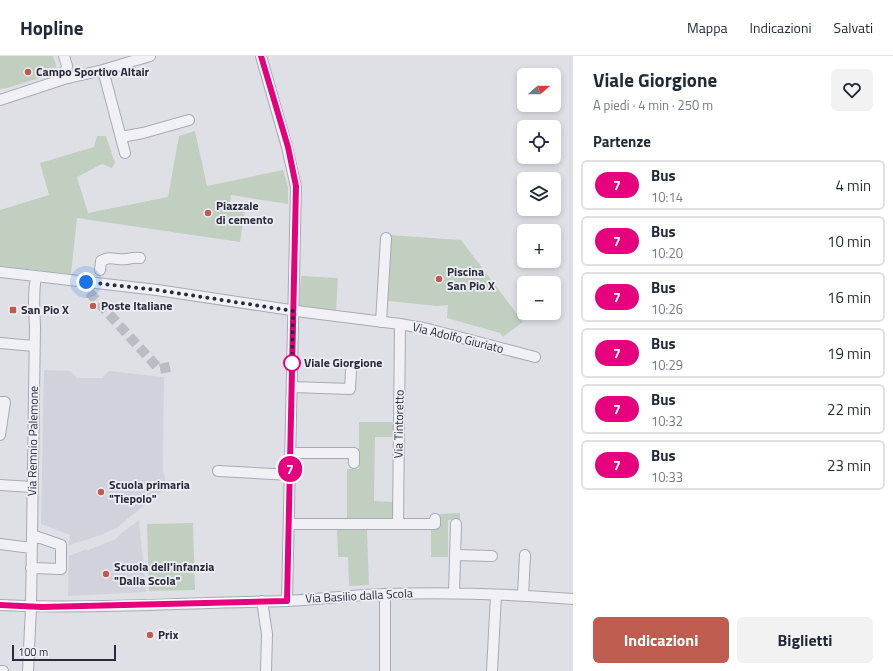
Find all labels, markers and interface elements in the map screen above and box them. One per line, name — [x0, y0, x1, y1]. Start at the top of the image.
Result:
text: Hopline — [20, 13, 83, 42]
text: Mappa — [687, 17, 728, 38]
text: Indicazioni — [750, 17, 812, 38]
text: Salvati — [834, 17, 873, 38]
place label: Campo Sportivo Altair — [36, 62, 150, 81]
text: Viale Giorgione — [593, 65, 717, 94]
marker: Campo Sportivo Altair — [23, 67, 33, 77]
north arrow — [517, 68, 561, 112]
map controls — [517, 68, 561, 320]
button: heart — [831, 69, 873, 111]
text: A piedi · 4 min · 250 m — [593, 95, 713, 115]
button: locate — [517, 120, 561, 164]
text: Partenze — [593, 130, 651, 153]
text: Bus — [651, 164, 676, 187]
button: layers — [517, 172, 561, 216]
text: 7 — [613, 174, 621, 195]
text: 4 min — [835, 174, 871, 197]
text: 10:14 — [651, 187, 683, 207]
place label: Piazzale di cemento — [216, 196, 273, 229]
marker: Piazzale di cemento — [203, 208, 213, 218]
text: Bus — [651, 220, 676, 243]
button: + — [517, 224, 561, 268]
text: 7 — [613, 230, 621, 251]
text: 10 min — [827, 230, 871, 253]
text: 10:20 — [651, 243, 683, 263]
place label: Piscina San Pio X — [447, 262, 495, 295]
your location — [76, 272, 96, 292]
marker: Piscina San Pio X — [434, 274, 444, 284]
button: − — [517, 276, 561, 320]
text: Bus — [651, 276, 676, 299]
text: 7 — [613, 286, 621, 307]
text: 16 min — [827, 286, 871, 309]
place label: Poste Italiane — [101, 296, 172, 315]
text: 10:26 — [651, 299, 683, 319]
place label: San Pio X — [21, 300, 69, 319]
marker: Poste Italiane — [88, 301, 98, 311]
marker: San Pio X — [8, 305, 18, 315]
street label: Via Adolfo Giuriato — [411, 317, 506, 358]
text: Bus — [651, 332, 676, 355]
text: 7 — [613, 342, 621, 363]
text: 19 min — [827, 342, 871, 365]
place label: Viale Giorgione — [304, 353, 382, 372]
marker: Viale Giorgione — [283, 354, 301, 372]
text: 10:29 — [651, 355, 683, 375]
street label: Via Remnio Palemone — [22, 386, 43, 496]
text: Bus — [651, 388, 676, 411]
street label: Via Tintoretto — [388, 389, 409, 459]
text: 7 — [613, 398, 621, 419]
text: 22 min — [827, 398, 871, 421]
text: 10:32 — [651, 411, 683, 431]
text: Bus — [651, 444, 676, 467]
text: 7 — [613, 454, 621, 475]
text: 23 min — [827, 454, 871, 477]
line badge: 7 — [277, 456, 303, 482]
text: 7 — [286, 458, 294, 479]
text: 10:33 — [651, 467, 683, 487]
place label: Scuola primaria "Tiepolo" — [109, 475, 190, 508]
marker: Scuola primaria "Tiepolo" — [96, 487, 106, 497]
place label: Scuola dell'infanzia "Dalla Scola" — [114, 557, 214, 590]
marker: Scuola dell'infanzia "Dalla Scola" — [101, 569, 111, 579]
street label: Via Basilio dalla Scola — [305, 583, 413, 608]
button: Indicazioni — [593, 617, 729, 663]
button: Biglietti — [737, 617, 873, 663]
place label: Prix — [158, 625, 179, 644]
marker: Prix — [145, 630, 155, 640]
scale bar — [12, 643, 116, 662]
text: 100 m — [18, 644, 48, 660]

